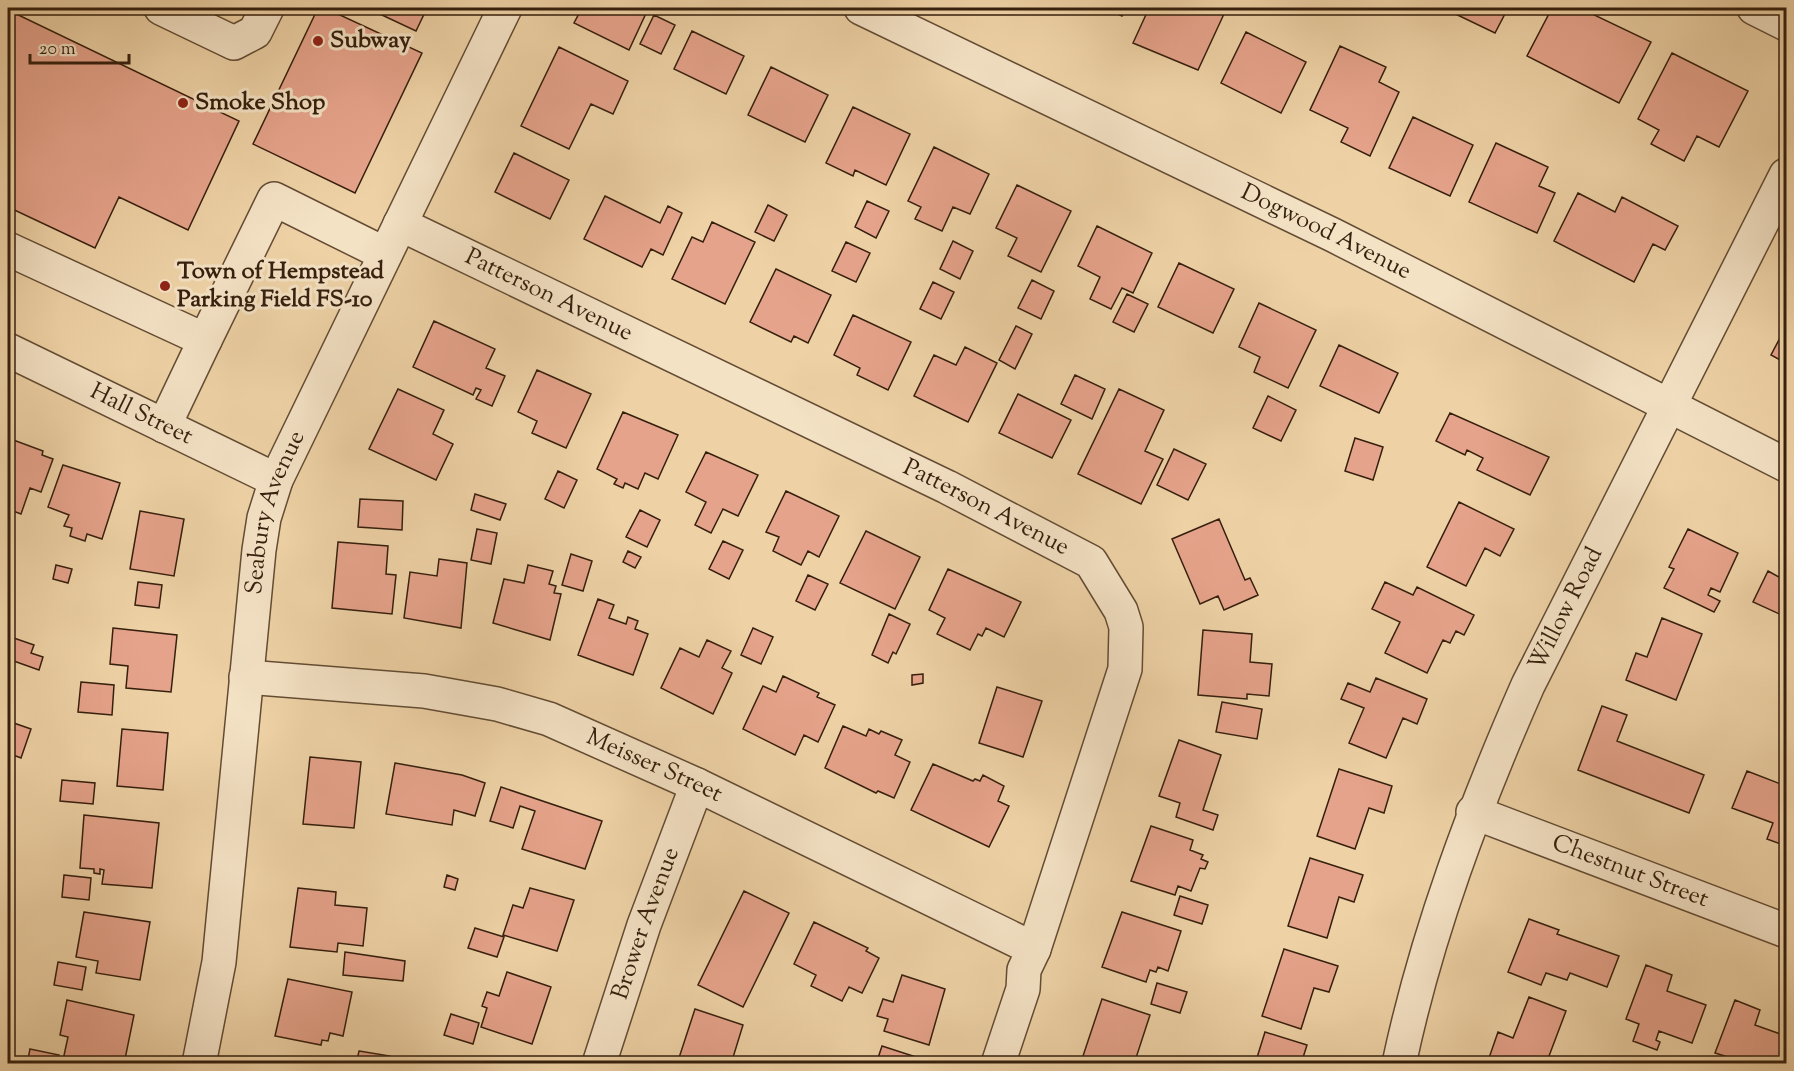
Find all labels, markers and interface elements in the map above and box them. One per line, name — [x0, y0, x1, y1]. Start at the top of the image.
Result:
place label: Subway — [330, 24, 411, 58]
scale bar — [30, 27, 129, 65]
marker: Subway — [311, 34, 325, 48]
text: 20 m — [39, 37, 76, 63]
place label: Smoke Shop — [195, 86, 325, 120]
marker: Smoke Shop — [176, 96, 190, 110]
street label: Dogwood Avenue — [1235, 176, 1417, 289]
street label: Patterson Avenue — [459, 241, 638, 350]
place label: Town of Hempstead Parking Field FS-10 — [177, 255, 385, 317]
marker: Town of Hempstead Parking Field FS-10 — [158, 279, 172, 293]
street label: Hall Street — [84, 375, 198, 454]
street label: Seabury Avenue — [238, 425, 314, 596]
street label: Patterson Avenue — [897, 451, 1075, 565]
street label: Willow Road — [1521, 541, 1612, 677]
street label: Meisser Street — [581, 721, 728, 812]
street label: Chestnut Street — [1547, 826, 1713, 917]
street label: Brower Avenue — [604, 843, 689, 1004]

